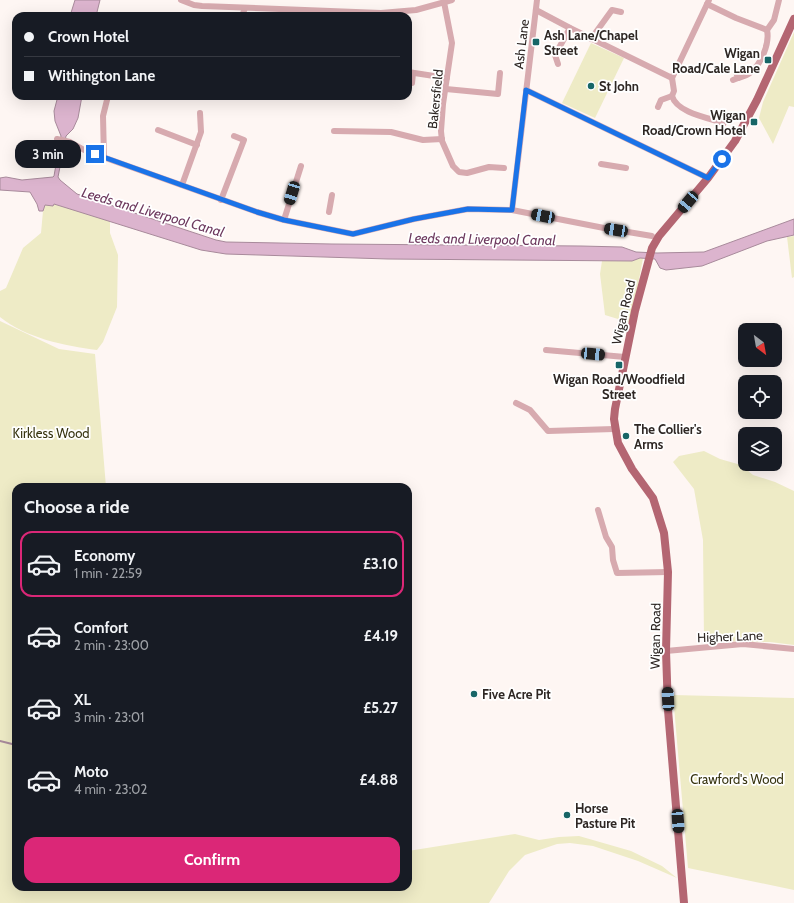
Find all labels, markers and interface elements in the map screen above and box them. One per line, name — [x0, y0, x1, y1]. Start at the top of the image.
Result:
street label: Ash Lane — [510, 18, 532, 70]
place label: Ash Lane/Chapel Street — [544, 27, 639, 58]
text: Crown Hotel — [48, 28, 129, 46]
marker: Ash Lane/Chapel Street — [531, 37, 541, 47]
place label: Wigan Road/Cale Lane — [672, 45, 760, 76]
marker: Wigan Road/Cale Lane — [763, 55, 773, 65]
text: Withington Lane — [48, 67, 155, 85]
street label: Bakersfield — [424, 69, 446, 129]
place label: St John — [599, 78, 639, 94]
marker: St John — [586, 81, 596, 91]
place label: Wigan Road/Crown Hotel — [642, 107, 747, 138]
marker: Wigan Road/Crown Hotel — [749, 117, 759, 127]
callout: 3 min — [15, 140, 81, 168]
route end — [86, 145, 104, 163]
text: 3 min — [32, 146, 64, 162]
route start — [713, 150, 731, 168]
car — [283, 180, 301, 206]
water label: Leeds and Liverpool Canal — [80, 183, 227, 241]
car — [676, 189, 700, 215]
car — [530, 208, 556, 224]
car — [603, 222, 629, 238]
water label: Leeds and Liverpool Canal — [408, 229, 556, 249]
street label: Wigan Road — [608, 278, 638, 346]
north arrow — [738, 323, 782, 367]
map controls — [738, 323, 782, 471]
car — [581, 347, 605, 361]
marker: Wigan Road/Woodfield Street — [614, 360, 624, 370]
place label: Wigan Road/Woodfield Street — [553, 371, 685, 402]
button: locate — [738, 375, 782, 419]
place label: The Collier's Arms — [634, 421, 702, 452]
park label: Kirkless Wood — [12, 425, 90, 441]
button: layers — [738, 427, 782, 471]
marker: The Collier's Arms — [621, 431, 631, 441]
text: Choose a ride — [24, 496, 129, 518]
icon: car — [26, 546, 62, 582]
text: Economy — [74, 547, 135, 565]
text: £3.10 — [363, 555, 398, 573]
text: 1 min · 22:59 — [74, 565, 142, 581]
street label: Wigan Road — [646, 603, 664, 669]
icon: car — [26, 618, 62, 654]
text: Comfort — [74, 619, 128, 637]
text: £4.19 — [364, 627, 398, 645]
street label: Higher Lane — [697, 627, 763, 645]
text: 2 min · 23:00 — [74, 637, 149, 653]
place label: Five Acre Pit — [482, 686, 551, 702]
car — [661, 687, 675, 711]
marker: Five Acre Pit — [469, 689, 479, 699]
icon: car — [26, 690, 62, 726]
text: XL — [74, 691, 91, 709]
text: £5.27 — [363, 699, 398, 717]
text: 3 min · 23:01 — [74, 709, 144, 725]
icon: car — [26, 762, 62, 798]
text: Moto — [74, 763, 108, 781]
text: £4.88 — [359, 771, 398, 789]
park label: Crawford's Wood — [690, 771, 784, 787]
text: 4 min · 23:02 — [74, 781, 147, 797]
place label: Horse Pasture Pit — [575, 800, 636, 831]
car — [671, 809, 685, 833]
marker: Horse Pasture Pit — [562, 810, 572, 820]
button: Confirm — [24, 837, 400, 883]

